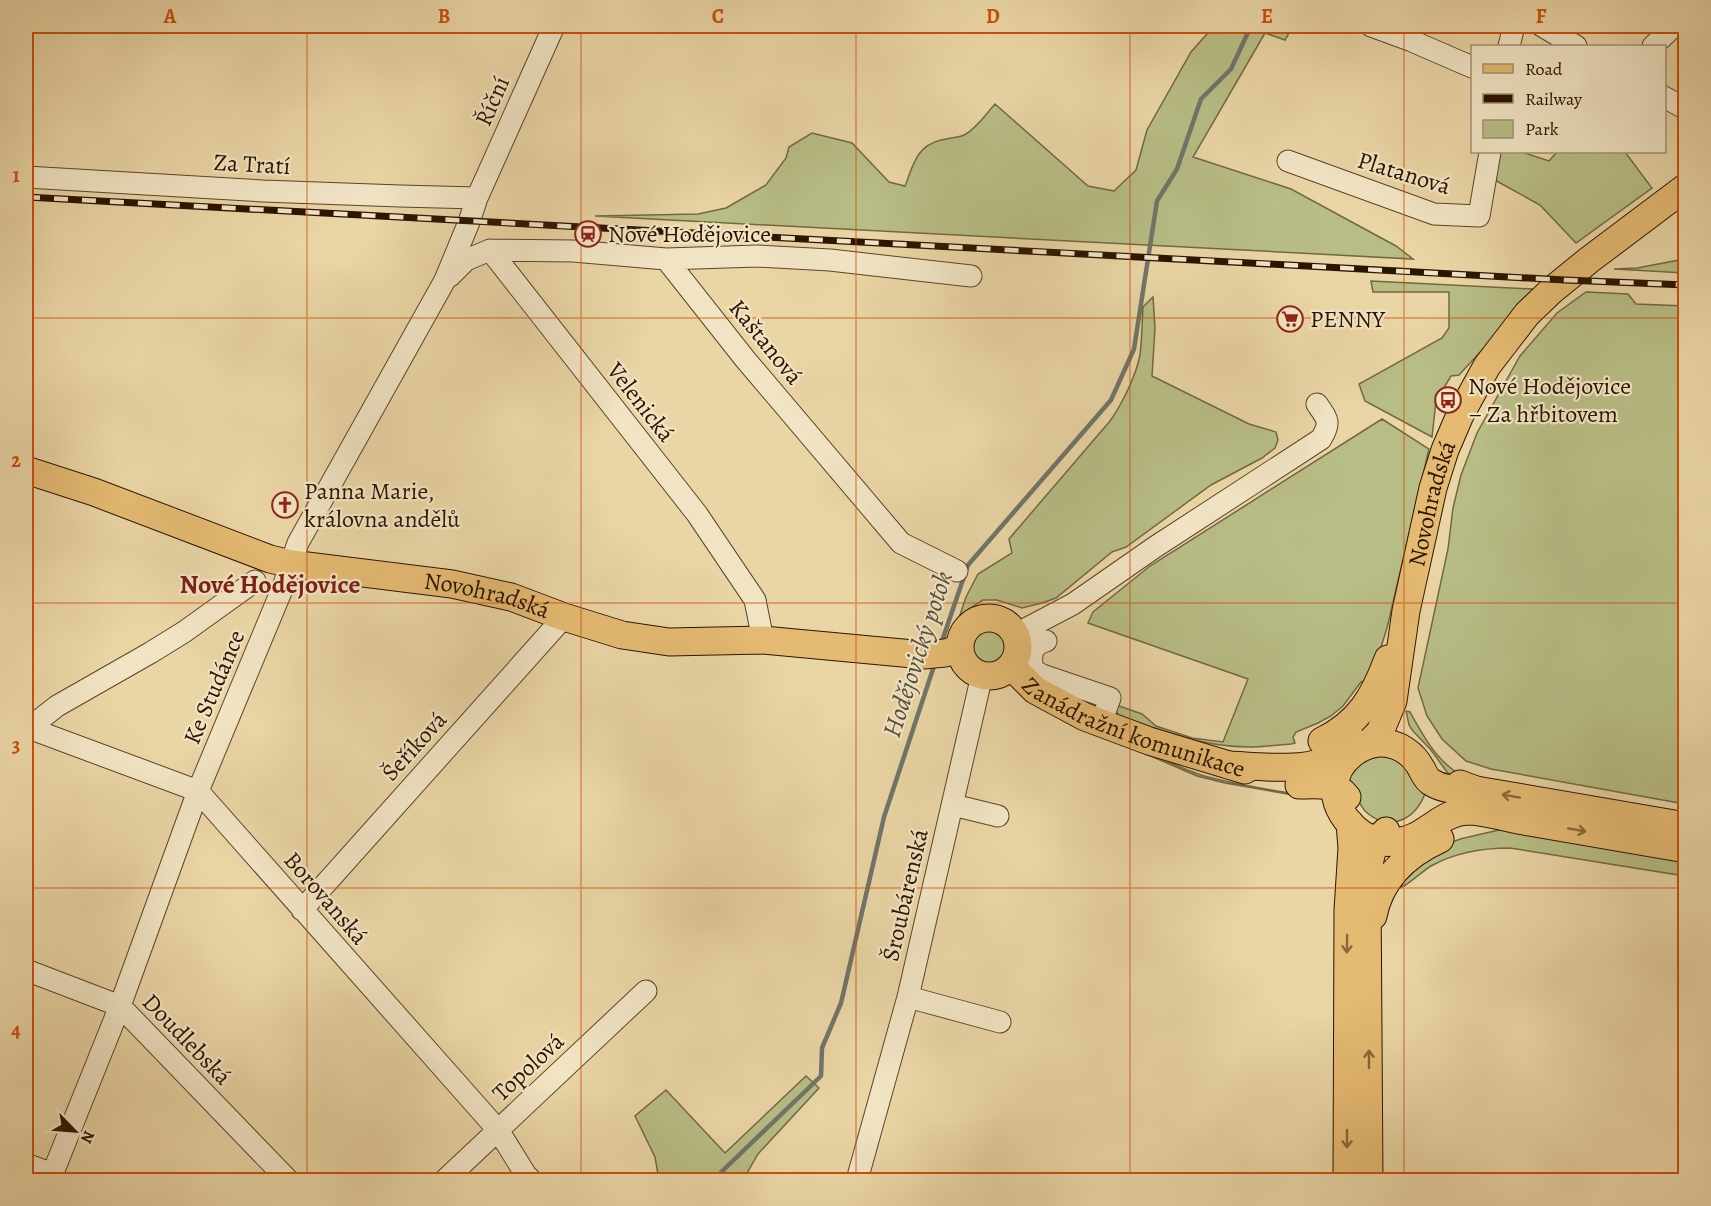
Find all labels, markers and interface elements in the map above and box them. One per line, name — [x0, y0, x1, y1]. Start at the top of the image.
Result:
text: A — [163, 3, 177, 30]
text: B — [438, 3, 450, 30]
text: C — [712, 3, 724, 30]
text: D — [986, 3, 1000, 30]
text: E — [1261, 3, 1273, 30]
text: F — [1536, 3, 1547, 30]
legend — [1471, 45, 1666, 153]
text: Road — [1525, 57, 1563, 81]
street label: Říční — [467, 71, 517, 131]
text: Railway — [1525, 87, 1583, 111]
text: Park — [1525, 117, 1559, 141]
street label: Platanová — [1354, 144, 1455, 203]
street label: Za Tratí — [213, 146, 291, 182]
text: 1 — [12, 162, 20, 189]
place label: Nové Hodějovice — [608, 218, 771, 250]
station icon: Nové Hodějovice — [573, 219, 603, 249]
street label: Kaštanová — [722, 293, 811, 392]
place label: PENNY — [1310, 303, 1386, 335]
supermarket icon: PENNY — [1275, 304, 1305, 334]
street label: Velenická — [599, 355, 683, 449]
place label: Nové Hodějovice – Za hřbitovem — [1468, 370, 1631, 430]
bus stop icon: Nové Hodějovice – Za hřbitovem — [1433, 385, 1463, 415]
street label: Novohradská — [1400, 435, 1464, 569]
text: 2 — [11, 447, 21, 474]
place label: Panna Marie, královna andělů — [304, 475, 460, 535]
church icon: Panna Marie, královna andělů — [270, 490, 300, 520]
street label: Novohradská — [422, 565, 555, 627]
district label: Nové Hodějovice — [180, 567, 360, 602]
water label: Hodějovický potok — [874, 567, 961, 742]
street label: Ke Studánce — [176, 625, 252, 749]
street label: Zanádražní komunikace — [1015, 670, 1249, 785]
street label: Šeříková — [374, 704, 454, 788]
text: 3 — [12, 732, 20, 759]
one-way arrow — [1502, 790, 1521, 801]
street label: Šroubárenská — [874, 825, 936, 964]
one-way arrow — [1566, 825, 1586, 836]
street label: Borovanská — [277, 845, 376, 952]
one-way arrow — [1342, 934, 1353, 954]
street label: Doudlebská — [135, 986, 239, 1092]
text: 4 — [11, 1017, 21, 1044]
street label: Topolová — [485, 1025, 571, 1108]
one-way arrow — [1363, 1050, 1375, 1070]
north arrow — [45, 1101, 105, 1161]
text: N — [75, 1127, 100, 1147]
one-way arrow — [1341, 1129, 1353, 1149]

